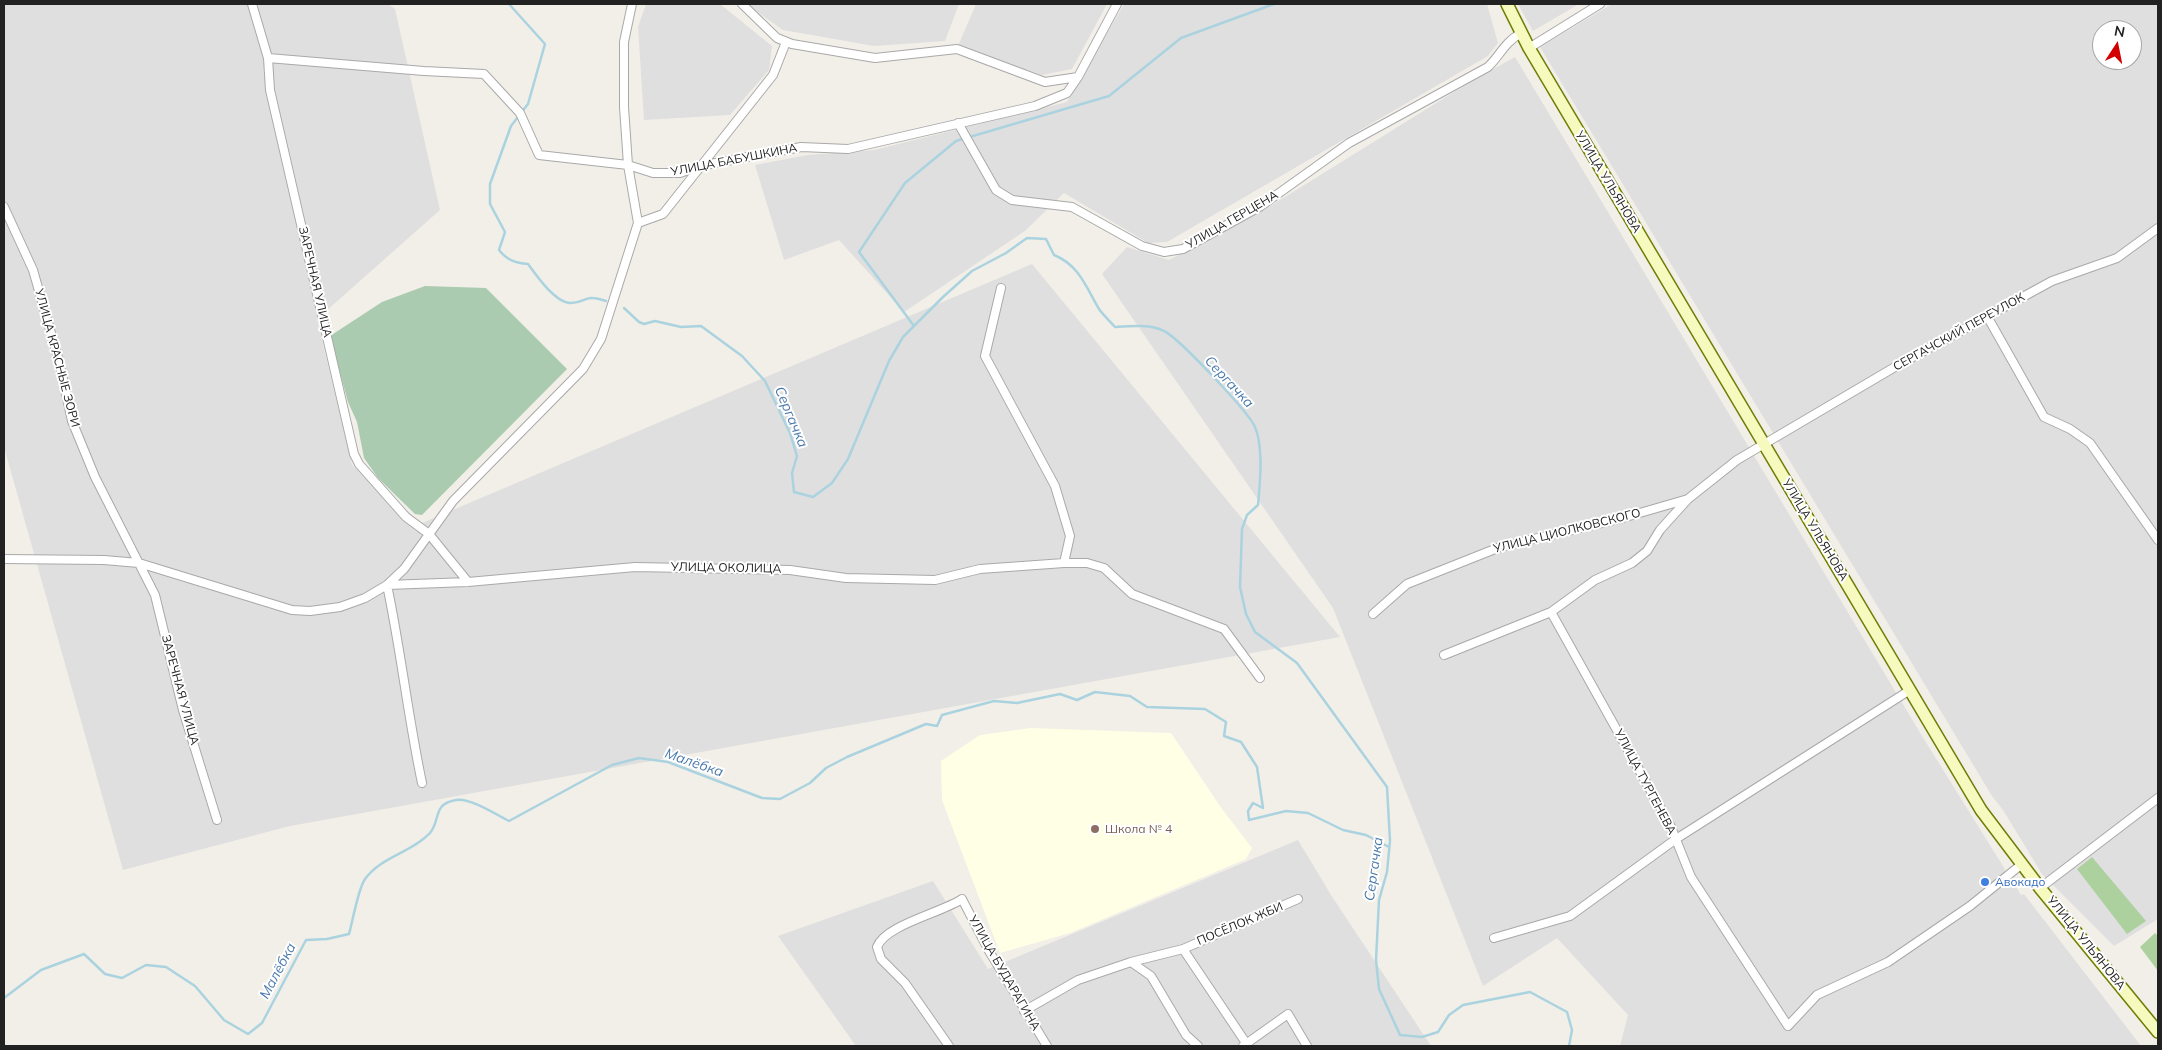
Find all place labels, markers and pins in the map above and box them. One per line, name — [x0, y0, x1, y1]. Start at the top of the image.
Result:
place label: Школа № 4 — [1105, 822, 1172, 836]
marker: Школа № 4 — [1089, 823, 1101, 835]
place label: Авокадо — [1995, 875, 2046, 889]
marker: Авокадо — [1979, 876, 1991, 888]

